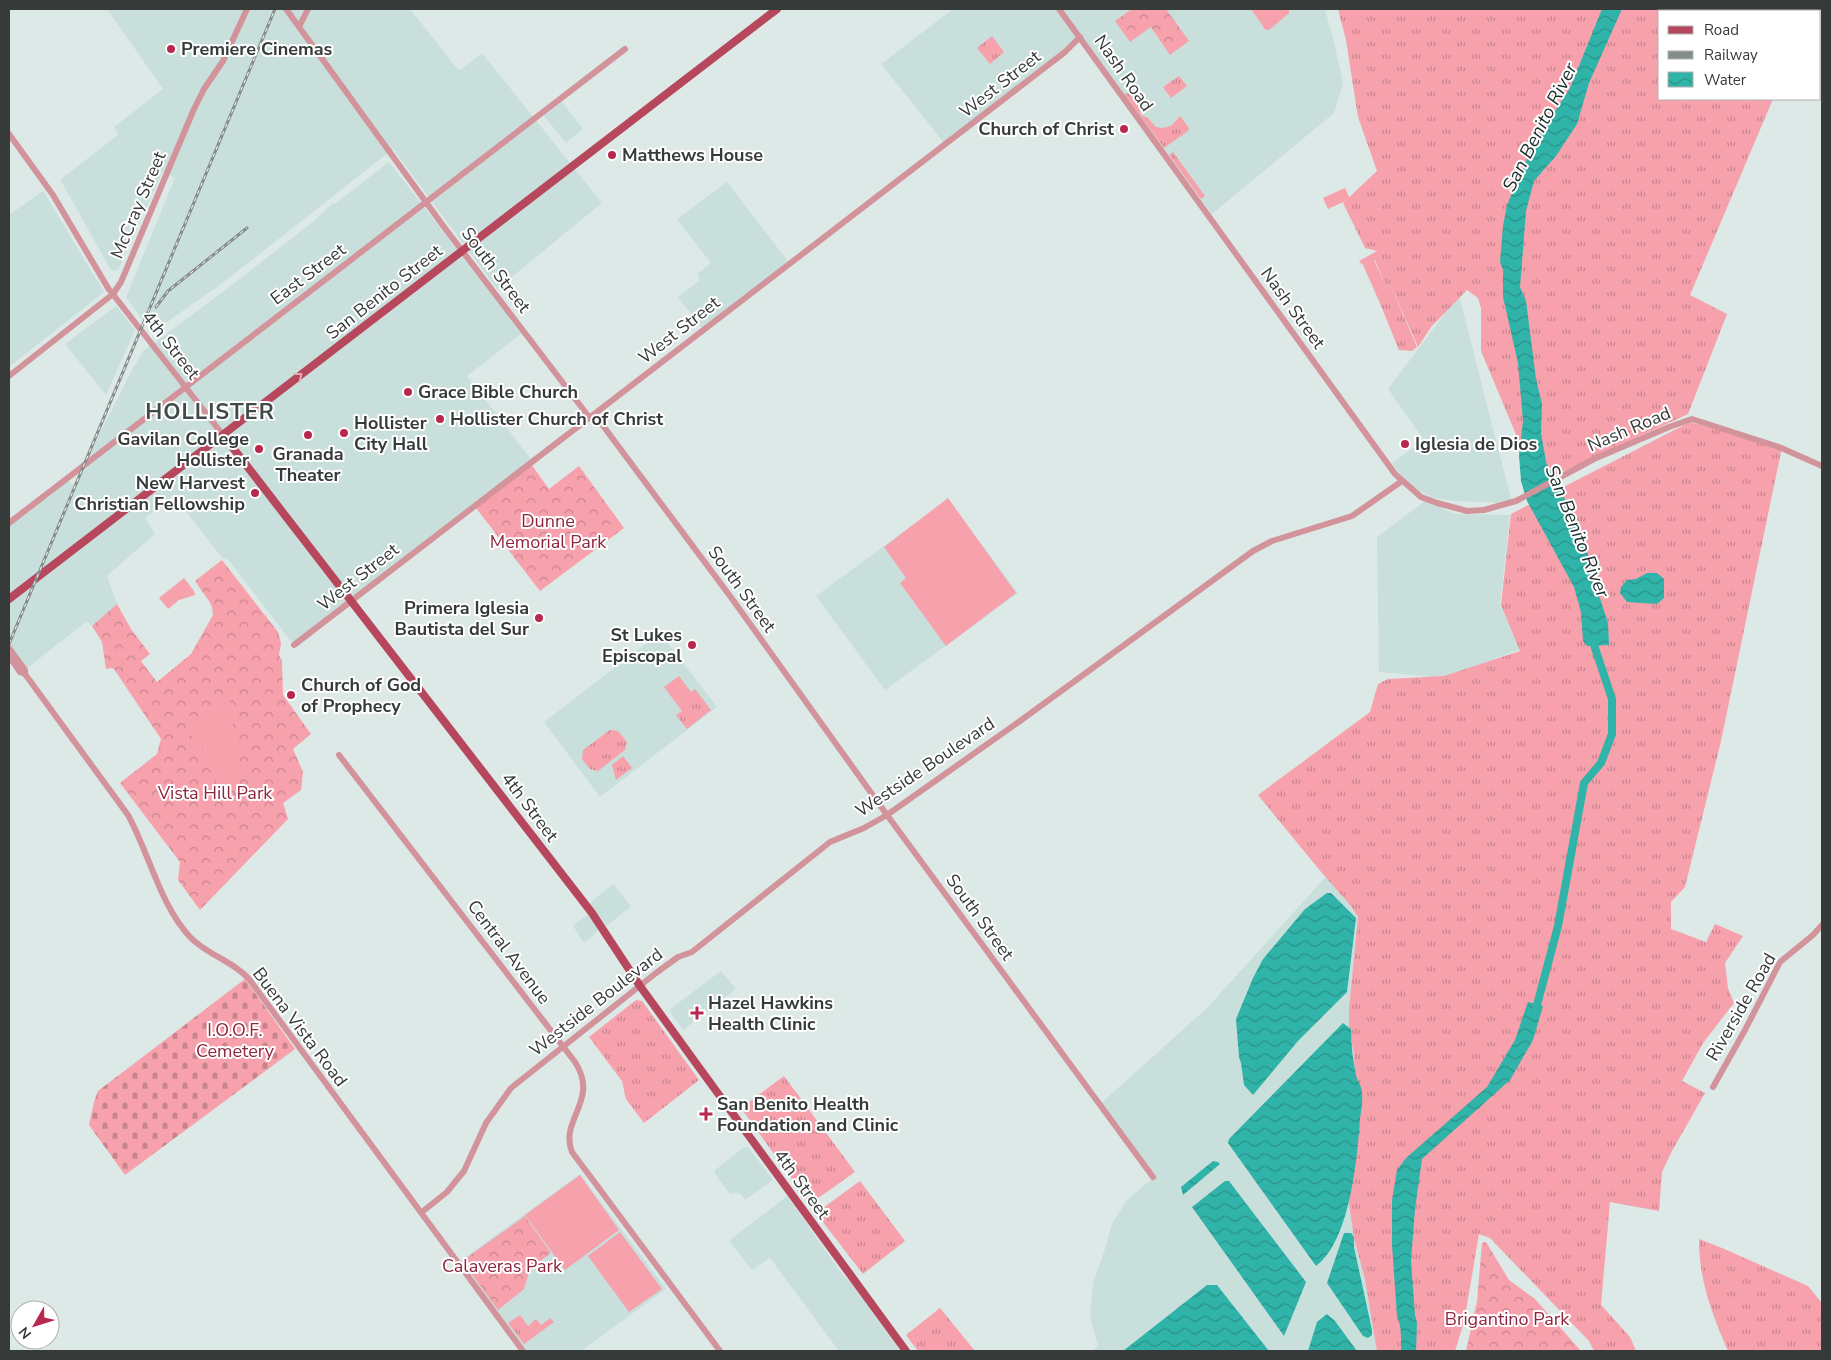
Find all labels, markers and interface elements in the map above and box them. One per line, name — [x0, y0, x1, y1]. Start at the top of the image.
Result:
legend — [1658, 10, 1821, 100]
text: Road — [1704, 20, 1739, 40]
street label: Nash Road — [1089, 30, 1159, 116]
place label: Premiere Cinemas — [181, 37, 333, 61]
marker: Premiere Cinemas — [165, 43, 177, 55]
street label: West Street — [954, 44, 1046, 123]
text: Railway — [1704, 45, 1758, 65]
water label: San Benito River — [1496, 58, 1584, 196]
text: Water — [1704, 70, 1747, 90]
place label: Church of Christ — [978, 117, 1114, 141]
marker: Church of Christ — [1118, 123, 1130, 135]
place label: Matthews House — [622, 143, 763, 167]
street label: McCray Street — [105, 147, 172, 262]
marker: Matthews House — [606, 149, 618, 161]
street label: South Street — [456, 222, 537, 318]
street label: East Street — [265, 237, 351, 310]
street label: San Benito Street — [321, 239, 448, 345]
street label: Nash Street — [1255, 262, 1331, 354]
street label: West Street — [633, 290, 725, 369]
street label: 4th Street — [137, 306, 206, 385]
one-way arrow — [293, 373, 303, 382]
place label: Grace Bible Church — [418, 380, 578, 404]
marker: Grace Bible Church — [402, 386, 414, 398]
district label: HOLLISTER — [145, 397, 275, 427]
street label: Nash Road — [1584, 401, 1674, 457]
place label: Hollister Church of Christ — [450, 407, 663, 431]
place label: Hollister City Hall — [354, 411, 428, 456]
marker: Hollister Church of Christ — [434, 413, 446, 425]
place label: Gavilan College Hollister — [117, 427, 249, 472]
marker: Hollister City Hall — [338, 427, 350, 439]
marker: Granada Theater — [302, 429, 314, 441]
place label: Iglesia de Dios — [1415, 432, 1538, 456]
marker: Iglesia de Dios — [1399, 438, 1411, 450]
place label: Granada Theater — [272, 442, 344, 487]
marker: Gavilan College Hollister — [253, 443, 265, 455]
water label: San Benito River — [1539, 461, 1616, 603]
place label: New Harvest Christian Fellowship — [74, 471, 245, 516]
marker: New Harvest Christian Fellowship — [249, 487, 261, 499]
park label: Dunne Memorial Park — [490, 509, 607, 554]
street label: West Street — [312, 537, 404, 616]
street label: South Street — [702, 541, 782, 638]
place label: Primera Iglesia Bautista del Sur — [395, 596, 529, 641]
marker: Primera Iglesia Bautista del Sur — [533, 612, 545, 624]
place label: St Lukes Episcopal — [602, 623, 682, 668]
marker: St Lukes Episcopal — [686, 639, 698, 651]
place label: Church of God of Prophecy — [301, 673, 421, 718]
marker: Church of God of Prophecy — [285, 689, 297, 701]
street label: Westside Boulevard — [851, 711, 999, 823]
street label: 4th Street — [496, 767, 564, 847]
park label: Vista Hill Park — [157, 781, 273, 805]
street label: South Street — [940, 869, 1020, 966]
street label: Central Avenue — [462, 895, 556, 1009]
street label: Westside Boulevard — [524, 942, 668, 1062]
street label: Riverside Road — [1700, 949, 1782, 1065]
street label: Buena Vista Road — [247, 962, 353, 1092]
place label: Hazel Hawkins Health Clinic — [708, 991, 833, 1036]
marker: Hazel Hawkins Health Clinic — [690, 1006, 704, 1020]
park label: I.O.O.F. Cemetery — [196, 1018, 275, 1063]
place label: San Benito Health Foundation and Clinic — [717, 1092, 899, 1137]
marker: San Benito Health Foundation and Clinic — [699, 1107, 713, 1121]
street label: 4th Street — [768, 1144, 836, 1224]
park label: Calaveras Park — [442, 1254, 563, 1278]
north arrow — [10, 1300, 60, 1350]
park label: Brigantino Park — [1445, 1307, 1570, 1331]
text: N — [15, 1323, 36, 1343]

